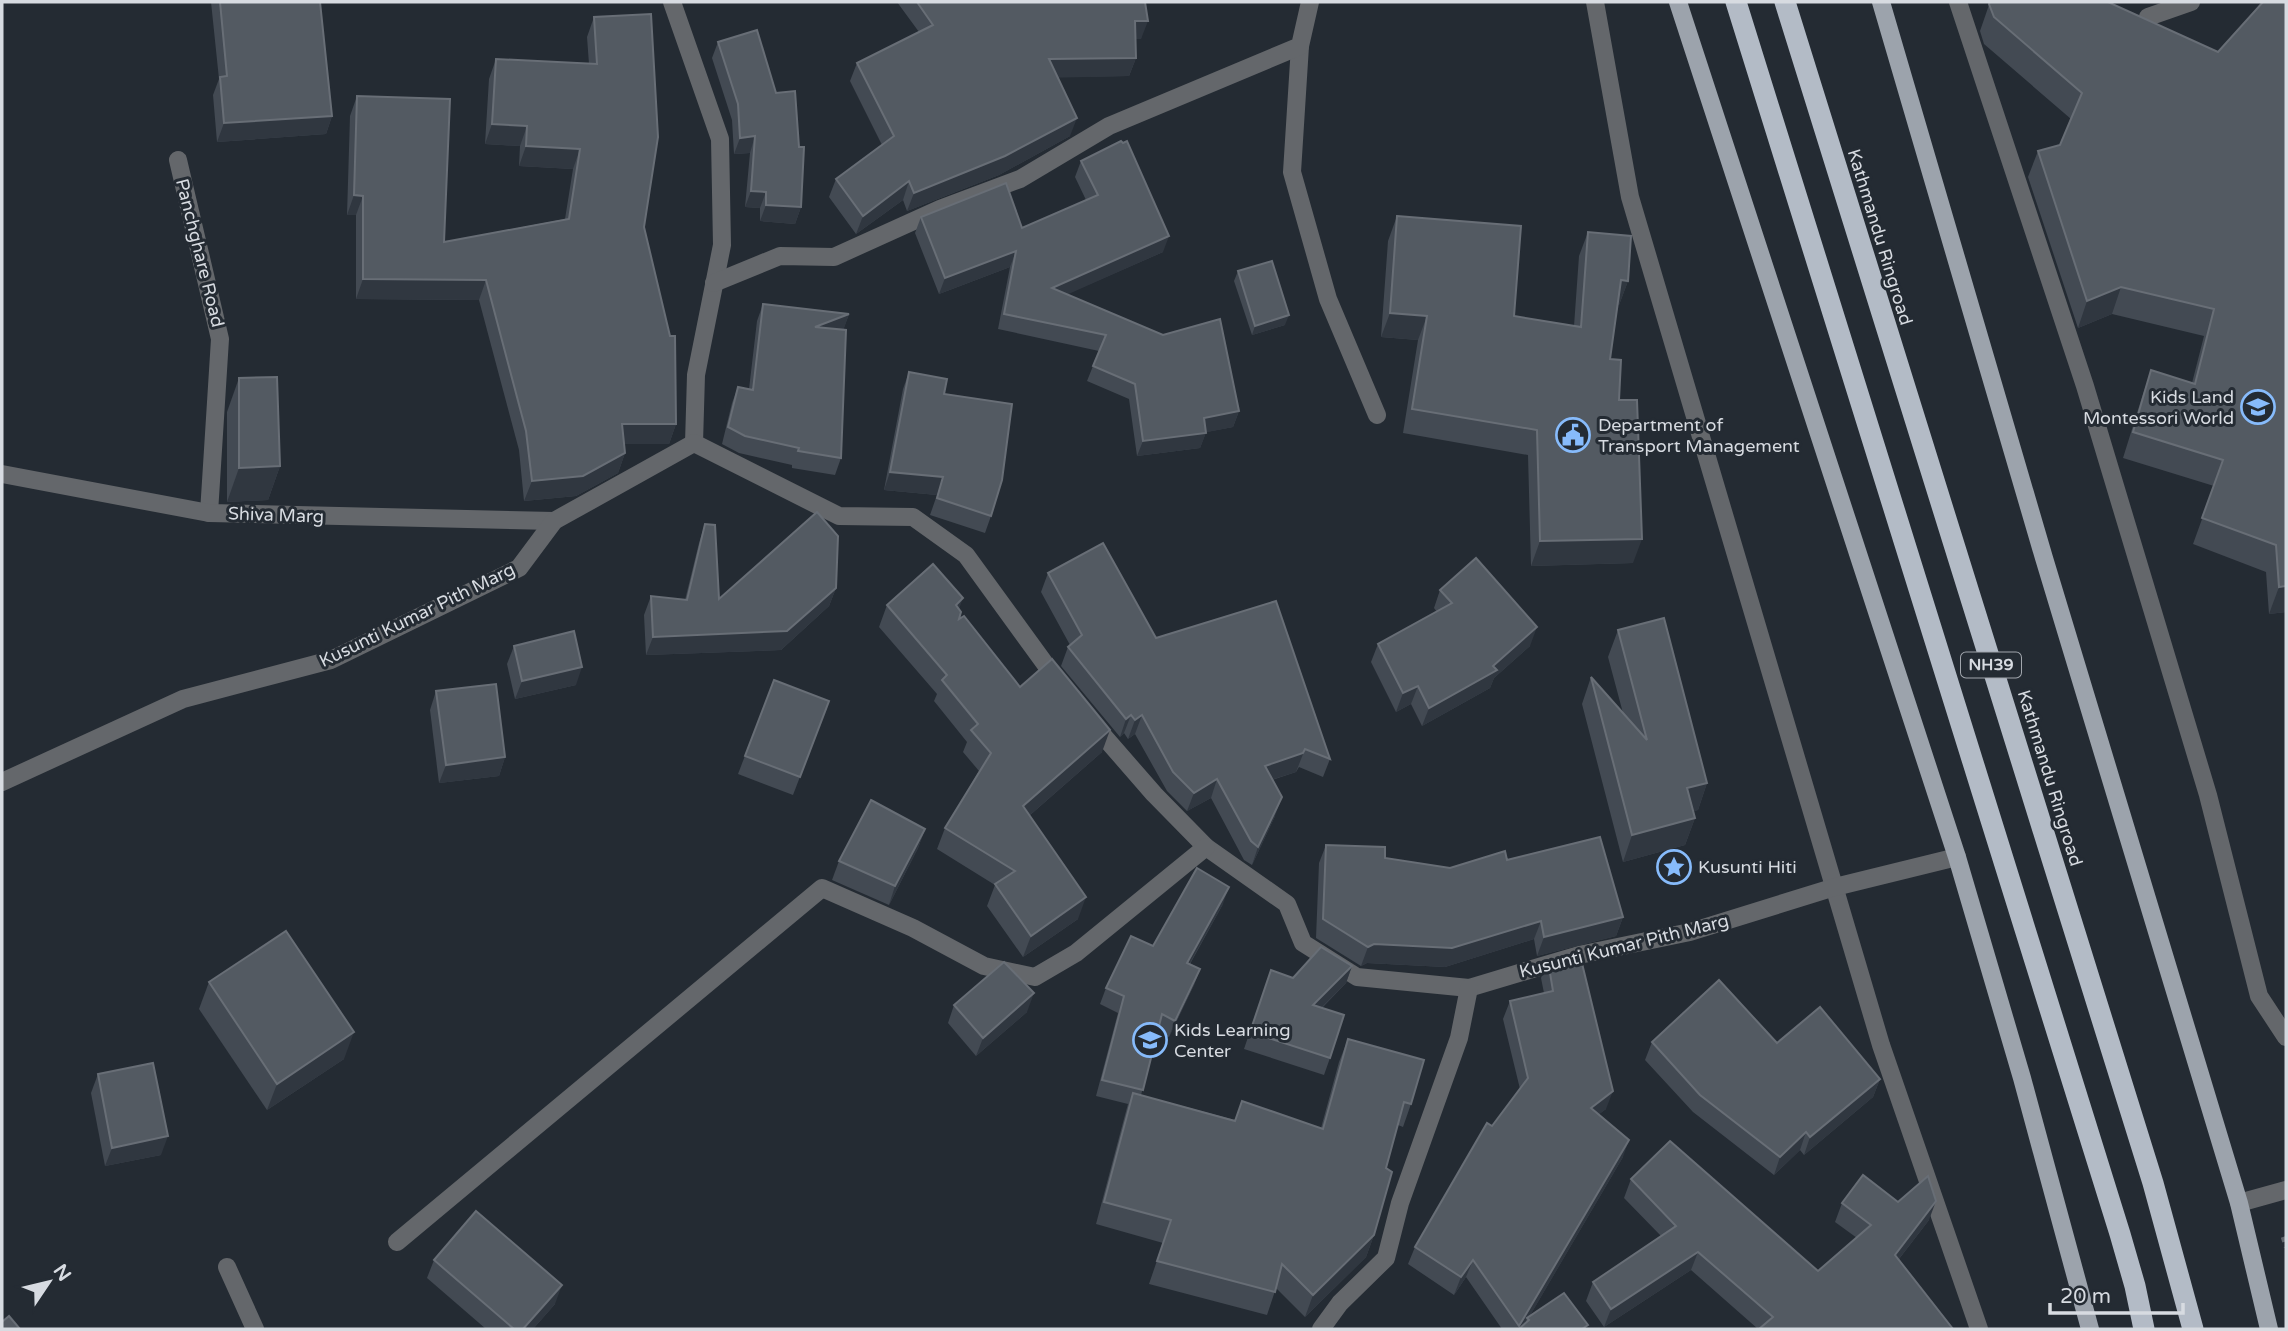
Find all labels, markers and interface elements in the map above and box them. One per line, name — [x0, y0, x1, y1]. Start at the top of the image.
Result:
street label: Kathmandu Ringroad — [1843, 146, 1917, 328]
street label: Panchghare Road — [171, 176, 229, 330]
place label: Kids Land Montessori World — [2083, 386, 2234, 429]
school or university icon: Kids Land Montessori World — [2239, 388, 2277, 426]
place label: Department of Transport Management — [1598, 414, 1800, 457]
public building icon: Department of Transport Management — [1554, 416, 1592, 454]
street label: Shiva Marg — [228, 502, 324, 528]
street label: Kusunti Kumar Pith Marg — [316, 558, 518, 672]
road number: NH39 — [1961, 652, 2021, 678]
street label: Kathmandu Ringroad — [2013, 687, 2087, 869]
place icon: Kusunti Hiti — [1655, 848, 1693, 886]
place label: Kusunti Hiti — [1698, 856, 1797, 878]
street label: Kusunti Kumar Pith Marg — [1517, 909, 1731, 983]
place label: Kids Learning Center — [1174, 1019, 1291, 1062]
school or university icon: Kids Learning Center — [1131, 1021, 1169, 1059]
north arrow — [14, 1247, 84, 1317]
text: N — [49, 1260, 75, 1285]
scale bar — [2050, 1272, 2183, 1316]
text: 20 m — [2060, 1284, 2111, 1309]

